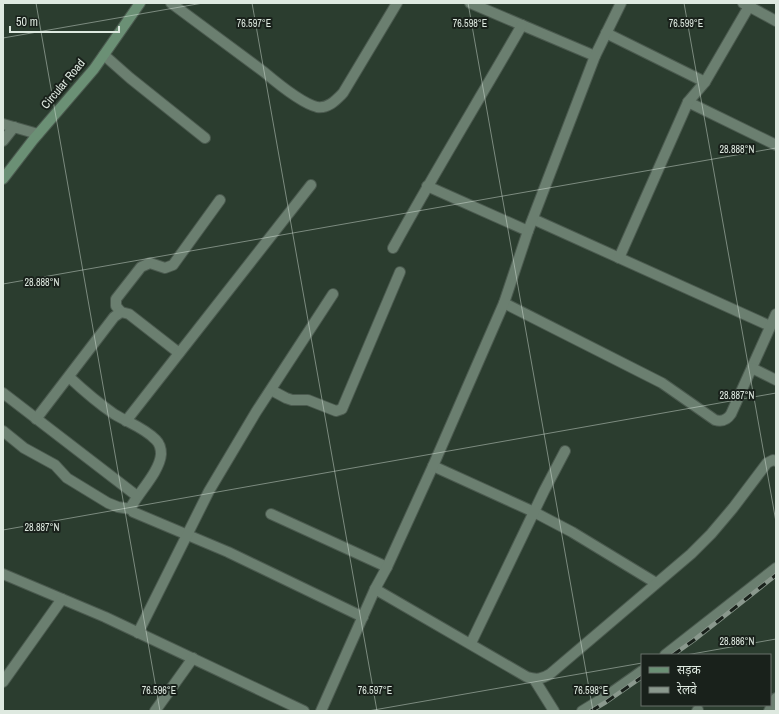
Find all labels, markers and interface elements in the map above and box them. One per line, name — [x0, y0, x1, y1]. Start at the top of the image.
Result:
scale bar — [10, 8, 119, 34]
text: 50 m — [16, 14, 38, 30]
text: 76.597°E — [237, 17, 271, 30]
text: 76.598°E — [453, 17, 487, 30]
text: 76.599°E — [669, 17, 703, 30]
street label: Circular Road — [37, 56, 89, 112]
text: 28.888°N — [720, 143, 755, 156]
text: 28.888°N — [25, 276, 60, 289]
text: 28.887°N — [720, 389, 755, 402]
text: 28.887°N — [25, 521, 60, 534]
text: 28.886°N — [720, 635, 755, 648]
legend — [641, 654, 771, 706]
text: सड़क — [677, 662, 702, 678]
text: रेलवे — [677, 682, 697, 698]
text: 76.596°E — [142, 684, 176, 697]
text: 76.597°E — [358, 684, 392, 697]
text: 76.598°E — [574, 684, 608, 697]

